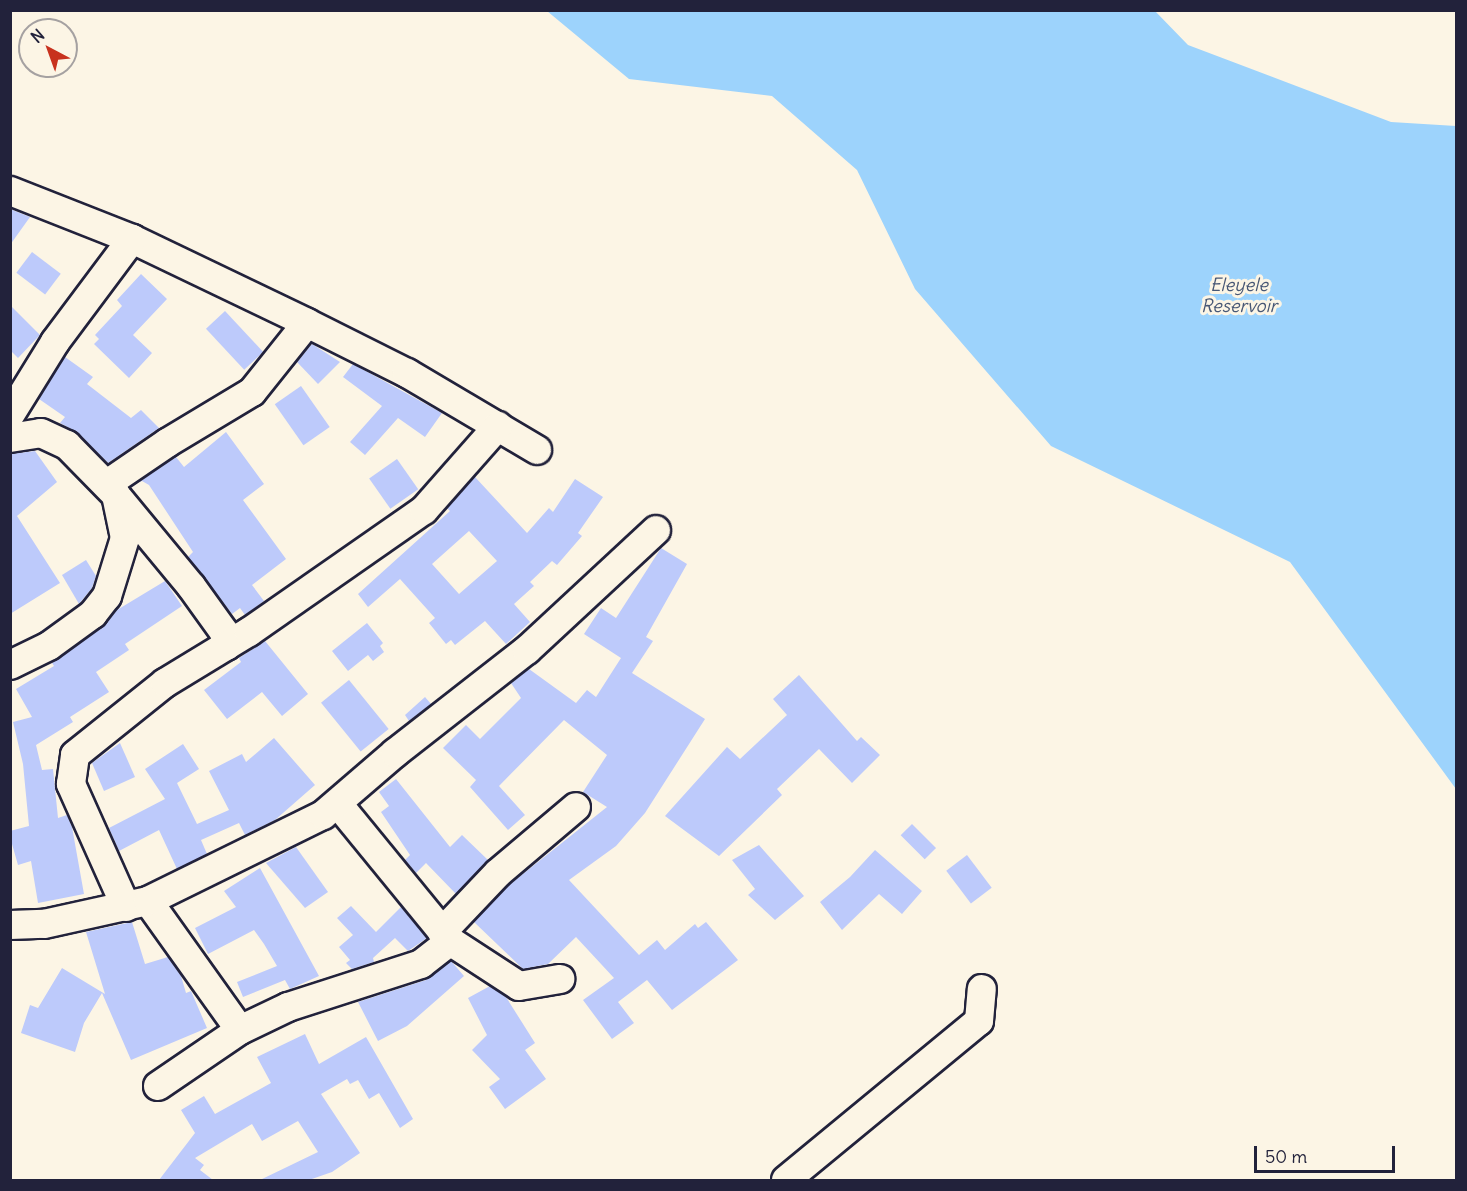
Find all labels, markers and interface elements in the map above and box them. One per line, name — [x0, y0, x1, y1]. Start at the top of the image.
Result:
north arrow — [18, 18, 78, 78]
text: N — [27, 25, 48, 47]
water label: Eleyele Reservoir — [1201, 275, 1277, 318]
scale bar — [1257, 1134, 1398, 1172]
text: 50 m — [1265, 1145, 1307, 1168]

